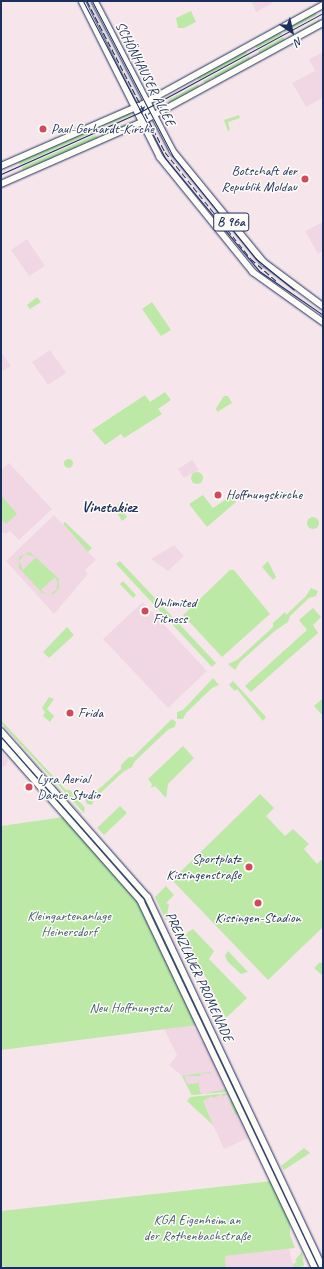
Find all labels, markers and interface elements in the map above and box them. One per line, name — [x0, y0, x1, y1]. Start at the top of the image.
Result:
north arrow — [272, 12, 312, 52]
street label: SCHÖNHAUSER ALLEE — [111, 19, 179, 129]
text: N — [292, 34, 305, 50]
place label: Paul-Gerhardt-Kirche — [51, 121, 154, 137]
marker: Paul-Gerhardt-Kirche — [38, 124, 48, 134]
place label: Botschaft der Republik Moldau — [221, 163, 297, 196]
marker: Botschaft der Republik Moldau — [300, 174, 310, 184]
road number: B 96a — [213, 211, 249, 233]
place label: Hoffnungskirche — [226, 487, 302, 503]
marker: Hoffnungskirche — [213, 490, 223, 500]
district label: Vinetakiez — [81, 497, 137, 517]
place label: Unlimited Fitness — [153, 595, 196, 628]
marker: Unlimited Fitness — [140, 606, 150, 616]
place label: Frida — [78, 705, 103, 721]
marker: Frida — [65, 708, 75, 718]
place label: Lyra Aerial Dance Studio — [37, 771, 100, 804]
marker: Lyra Aerial Dance Studio — [24, 782, 34, 792]
place label: Sportplatz Kissingenstraße — [166, 851, 241, 884]
marker: Sportplatz Kissingenstraße — [244, 862, 254, 872]
marker: Kissingen-Stadion — [253, 898, 263, 908]
park label: Kleingartenanlage Heinersdorf — [27, 908, 111, 940]
street label: PRENZLAUER PROMENADE — [162, 909, 236, 1045]
place label: Kissingen-Stadion — [215, 910, 301, 926]
park label: Neu Hoffnungstal — [89, 1000, 171, 1016]
park label: KGA Eigenheim an der Rothenbachstraße — [144, 1212, 250, 1244]

